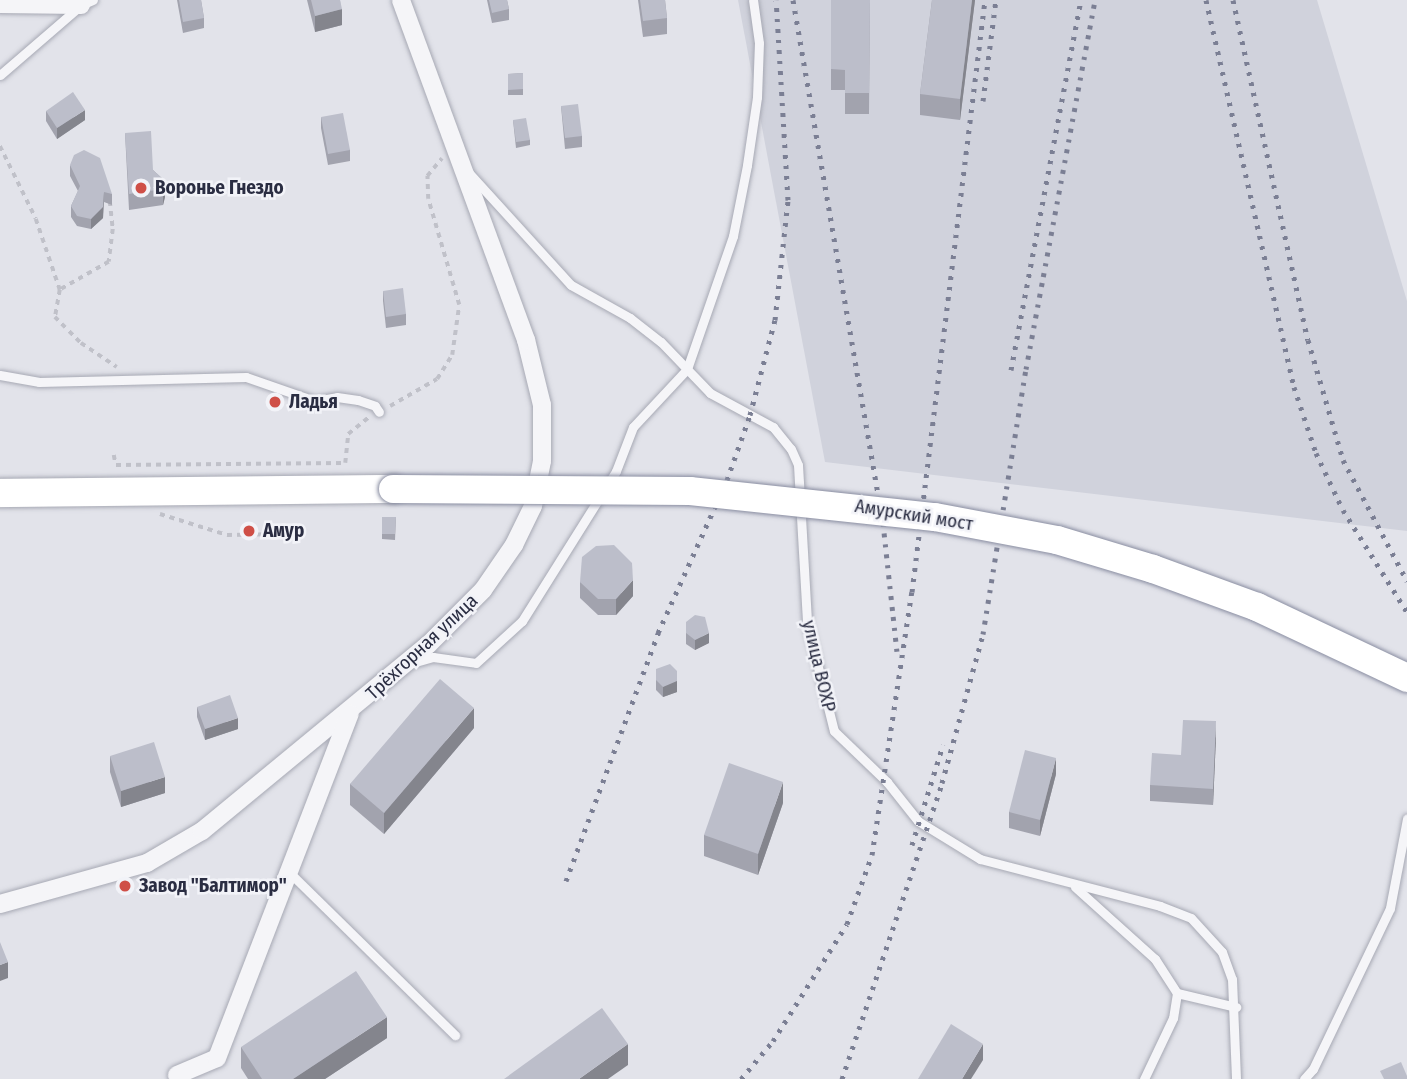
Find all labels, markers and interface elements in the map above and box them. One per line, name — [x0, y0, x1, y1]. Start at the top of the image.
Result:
place label: Воронье Гнездо — [155, 177, 284, 199]
marker: Воронье Гнездо — [133, 180, 149, 196]
place label: Ладья — [289, 391, 338, 413]
marker: Ладья — [267, 394, 283, 410]
street label: Амурский мост — [853, 494, 975, 536]
place label: Амур — [263, 520, 304, 542]
marker: Амур — [241, 523, 257, 539]
street label: Трёхгорная улица — [361, 589, 483, 705]
street label: улица ВОХР — [797, 618, 841, 714]
place label: Завод "Балтимор" — [139, 875, 287, 897]
marker: Завод "Балтимор" — [117, 878, 133, 894]

